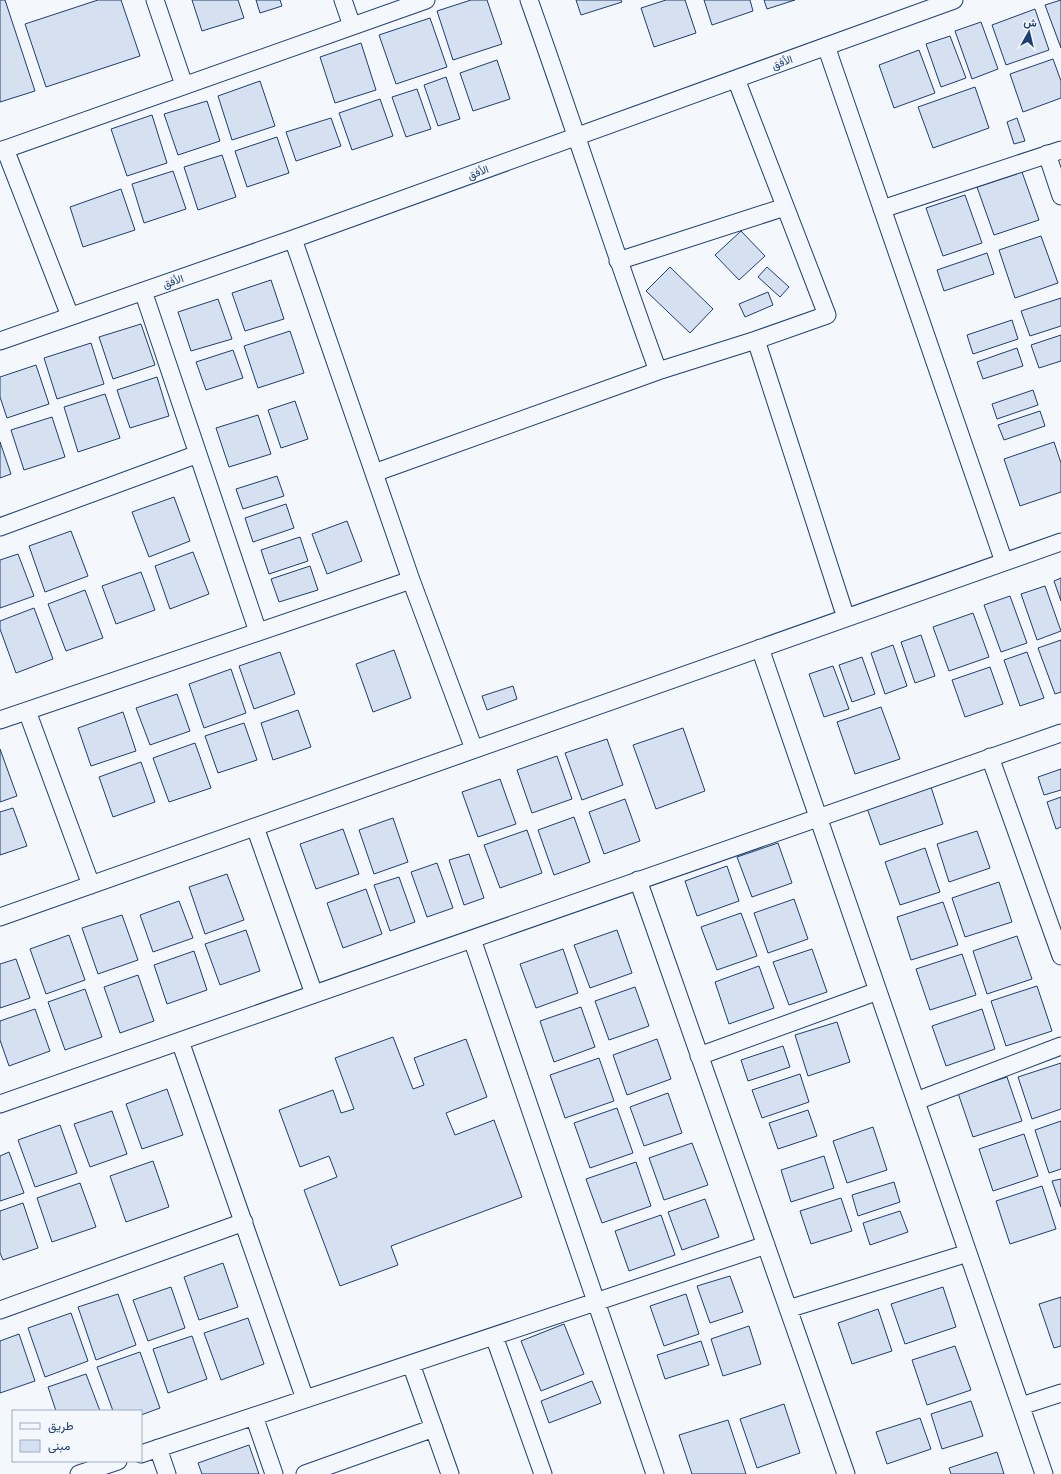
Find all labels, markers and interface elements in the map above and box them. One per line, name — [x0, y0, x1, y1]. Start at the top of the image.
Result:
north arrow — [1009, 12, 1049, 52]
text: ش — [1023, 14, 1038, 30]
street label: الأفق — [770, 52, 794, 72]
street label: الأفق — [466, 162, 490, 182]
street label: الأفق — [161, 271, 185, 291]
legend — [12, 1410, 142, 1462]
text: طريق — [48, 1418, 74, 1434]
text: مبنى — [48, 1438, 70, 1454]

